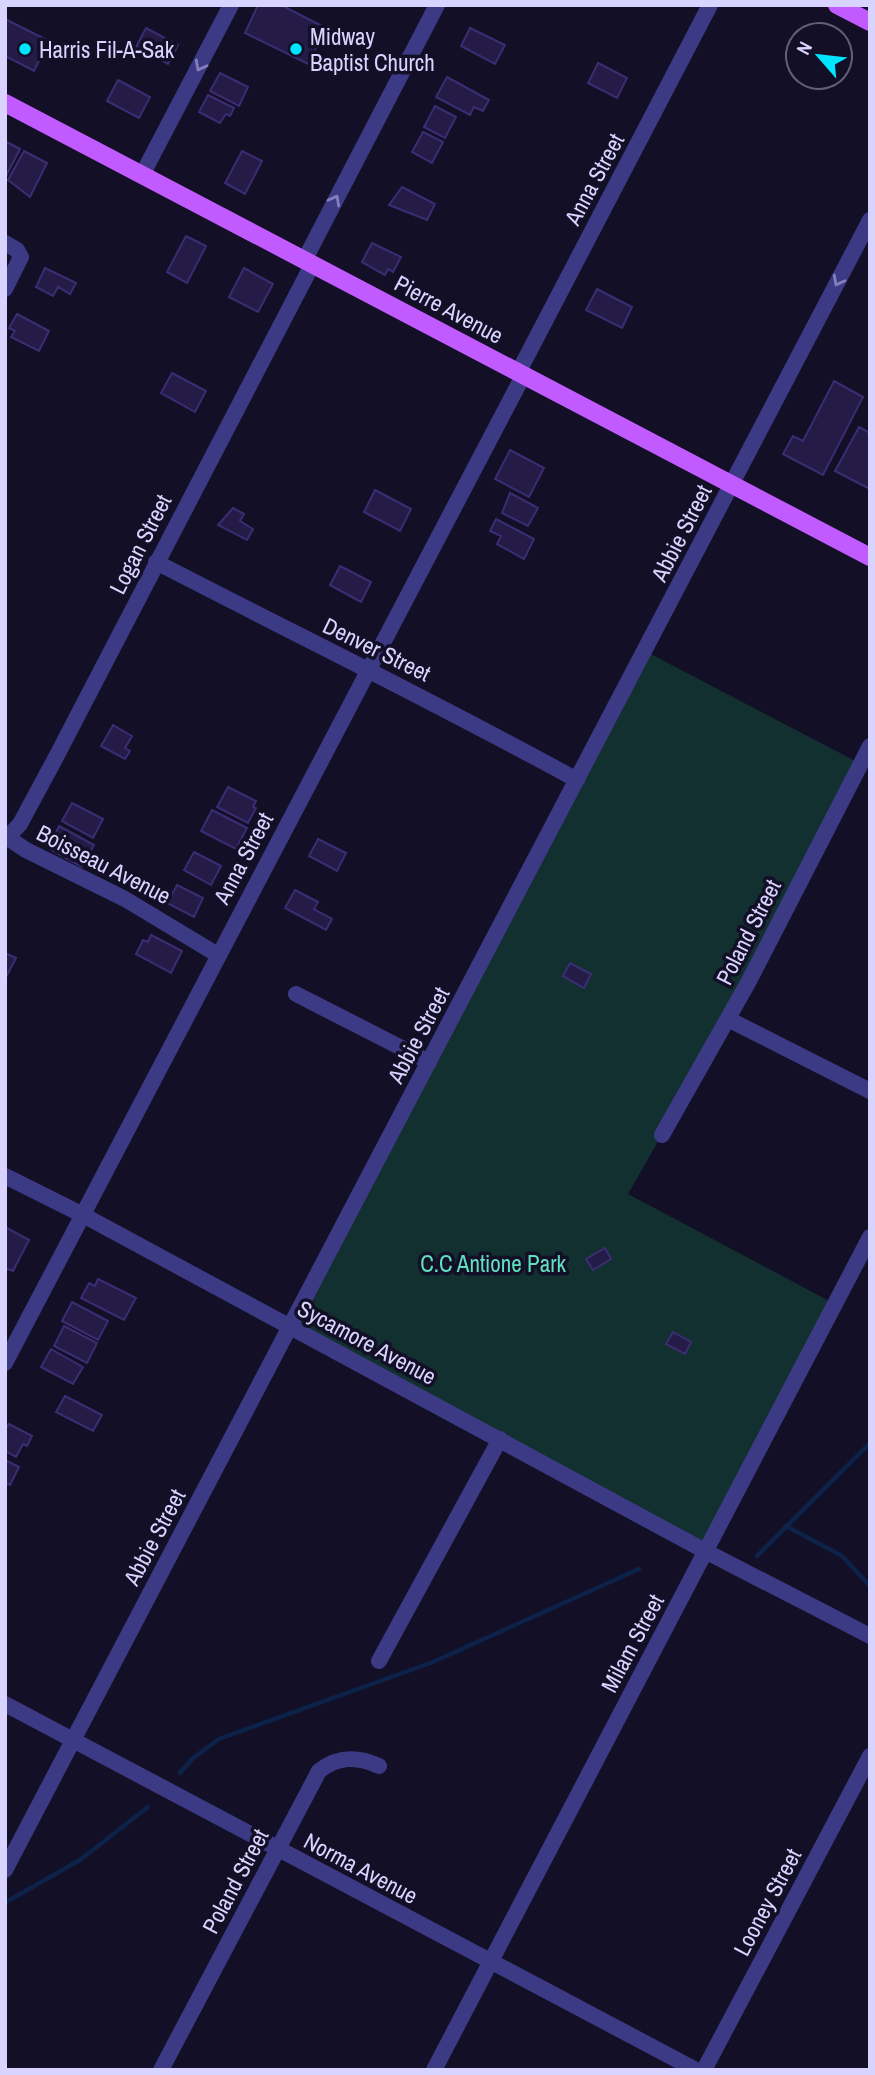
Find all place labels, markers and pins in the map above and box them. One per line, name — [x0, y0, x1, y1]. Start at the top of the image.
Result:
place label: Midway Baptist Church — [310, 21, 435, 78]
place label: Harris Fil-A-Sak — [39, 34, 175, 65]
marker: Harris Fil-A-Sak — [17, 41, 33, 57]
marker: Midway Baptist Church — [288, 41, 304, 57]

